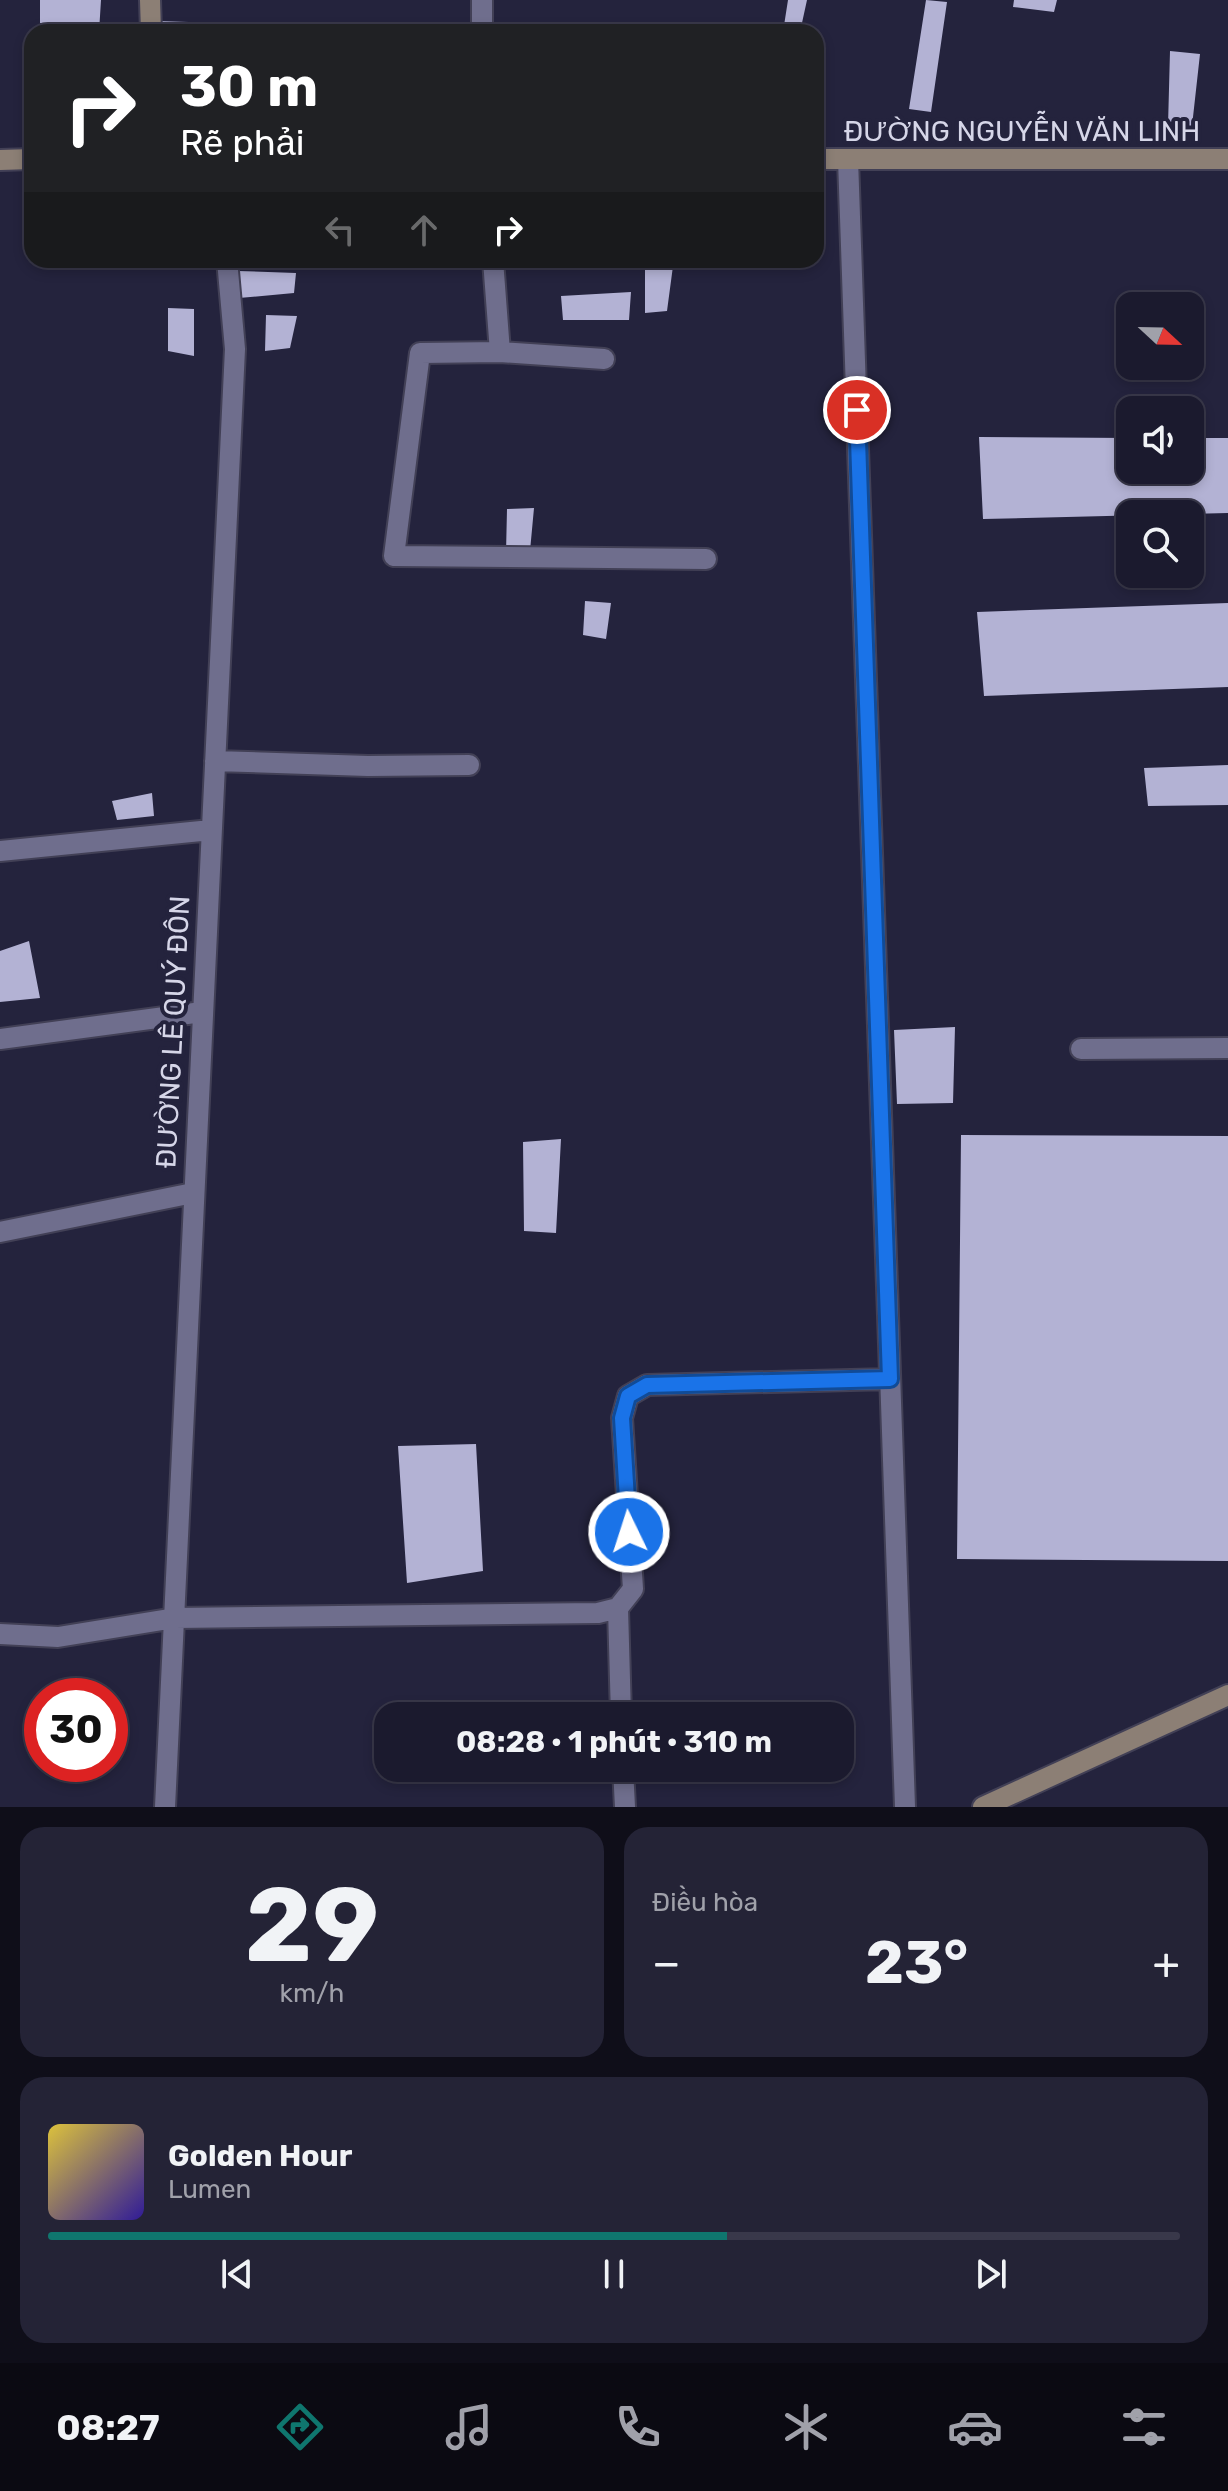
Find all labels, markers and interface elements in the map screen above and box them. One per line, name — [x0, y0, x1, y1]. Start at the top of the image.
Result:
text: 30 m — [180, 54, 318, 120]
icon: right — [48, 56, 152, 160]
street label: ĐƯỜNG NGUYỄN VĂN LINH — [844, 110, 1200, 148]
text: Rẽ phải — [180, 121, 304, 164]
icon: left — [318, 208, 362, 252]
icon: ahead — [402, 208, 446, 252]
icon: right — [486, 208, 530, 252]
north arrow — [1116, 292, 1204, 380]
map controls — [1116, 292, 1204, 588]
pin — [823, 376, 891, 444]
icon: arrive — [835, 388, 879, 432]
button: sound — [1116, 396, 1204, 484]
button: search — [1116, 500, 1204, 588]
street label: ĐƯỜNG LÊ QUÝ ĐÔN — [149, 895, 197, 1169]
position arrow — [587, 1490, 671, 1574]
speed limit sign: 30 — [24, 1678, 128, 1782]
text: 08:28 · 1 phút · 310 m — [456, 1724, 772, 1760]
text: 29 — [245, 1864, 379, 1987]
text: Điều hòa — [652, 1887, 758, 1918]
text: 23° — [865, 1927, 968, 1998]
text: − — [652, 1937, 681, 1989]
text: + — [1153, 1937, 1180, 1989]
text: km/h — [280, 1978, 344, 2009]
text: Golden Hour — [168, 2138, 352, 2174]
text: Lumen — [168, 2174, 251, 2205]
icon: previous — [215, 2252, 259, 2296]
icon: pause — [592, 2252, 636, 2296]
icon: next — [969, 2252, 1013, 2296]
icon: directions — [272, 2399, 328, 2455]
icon: music — [441, 2399, 497, 2455]
icon: phone — [610, 2399, 666, 2455]
icon: climate — [778, 2399, 834, 2455]
icon: car — [947, 2399, 1003, 2455]
icon: filters — [1116, 2399, 1172, 2455]
text: 08:27 — [56, 2406, 160, 2449]

